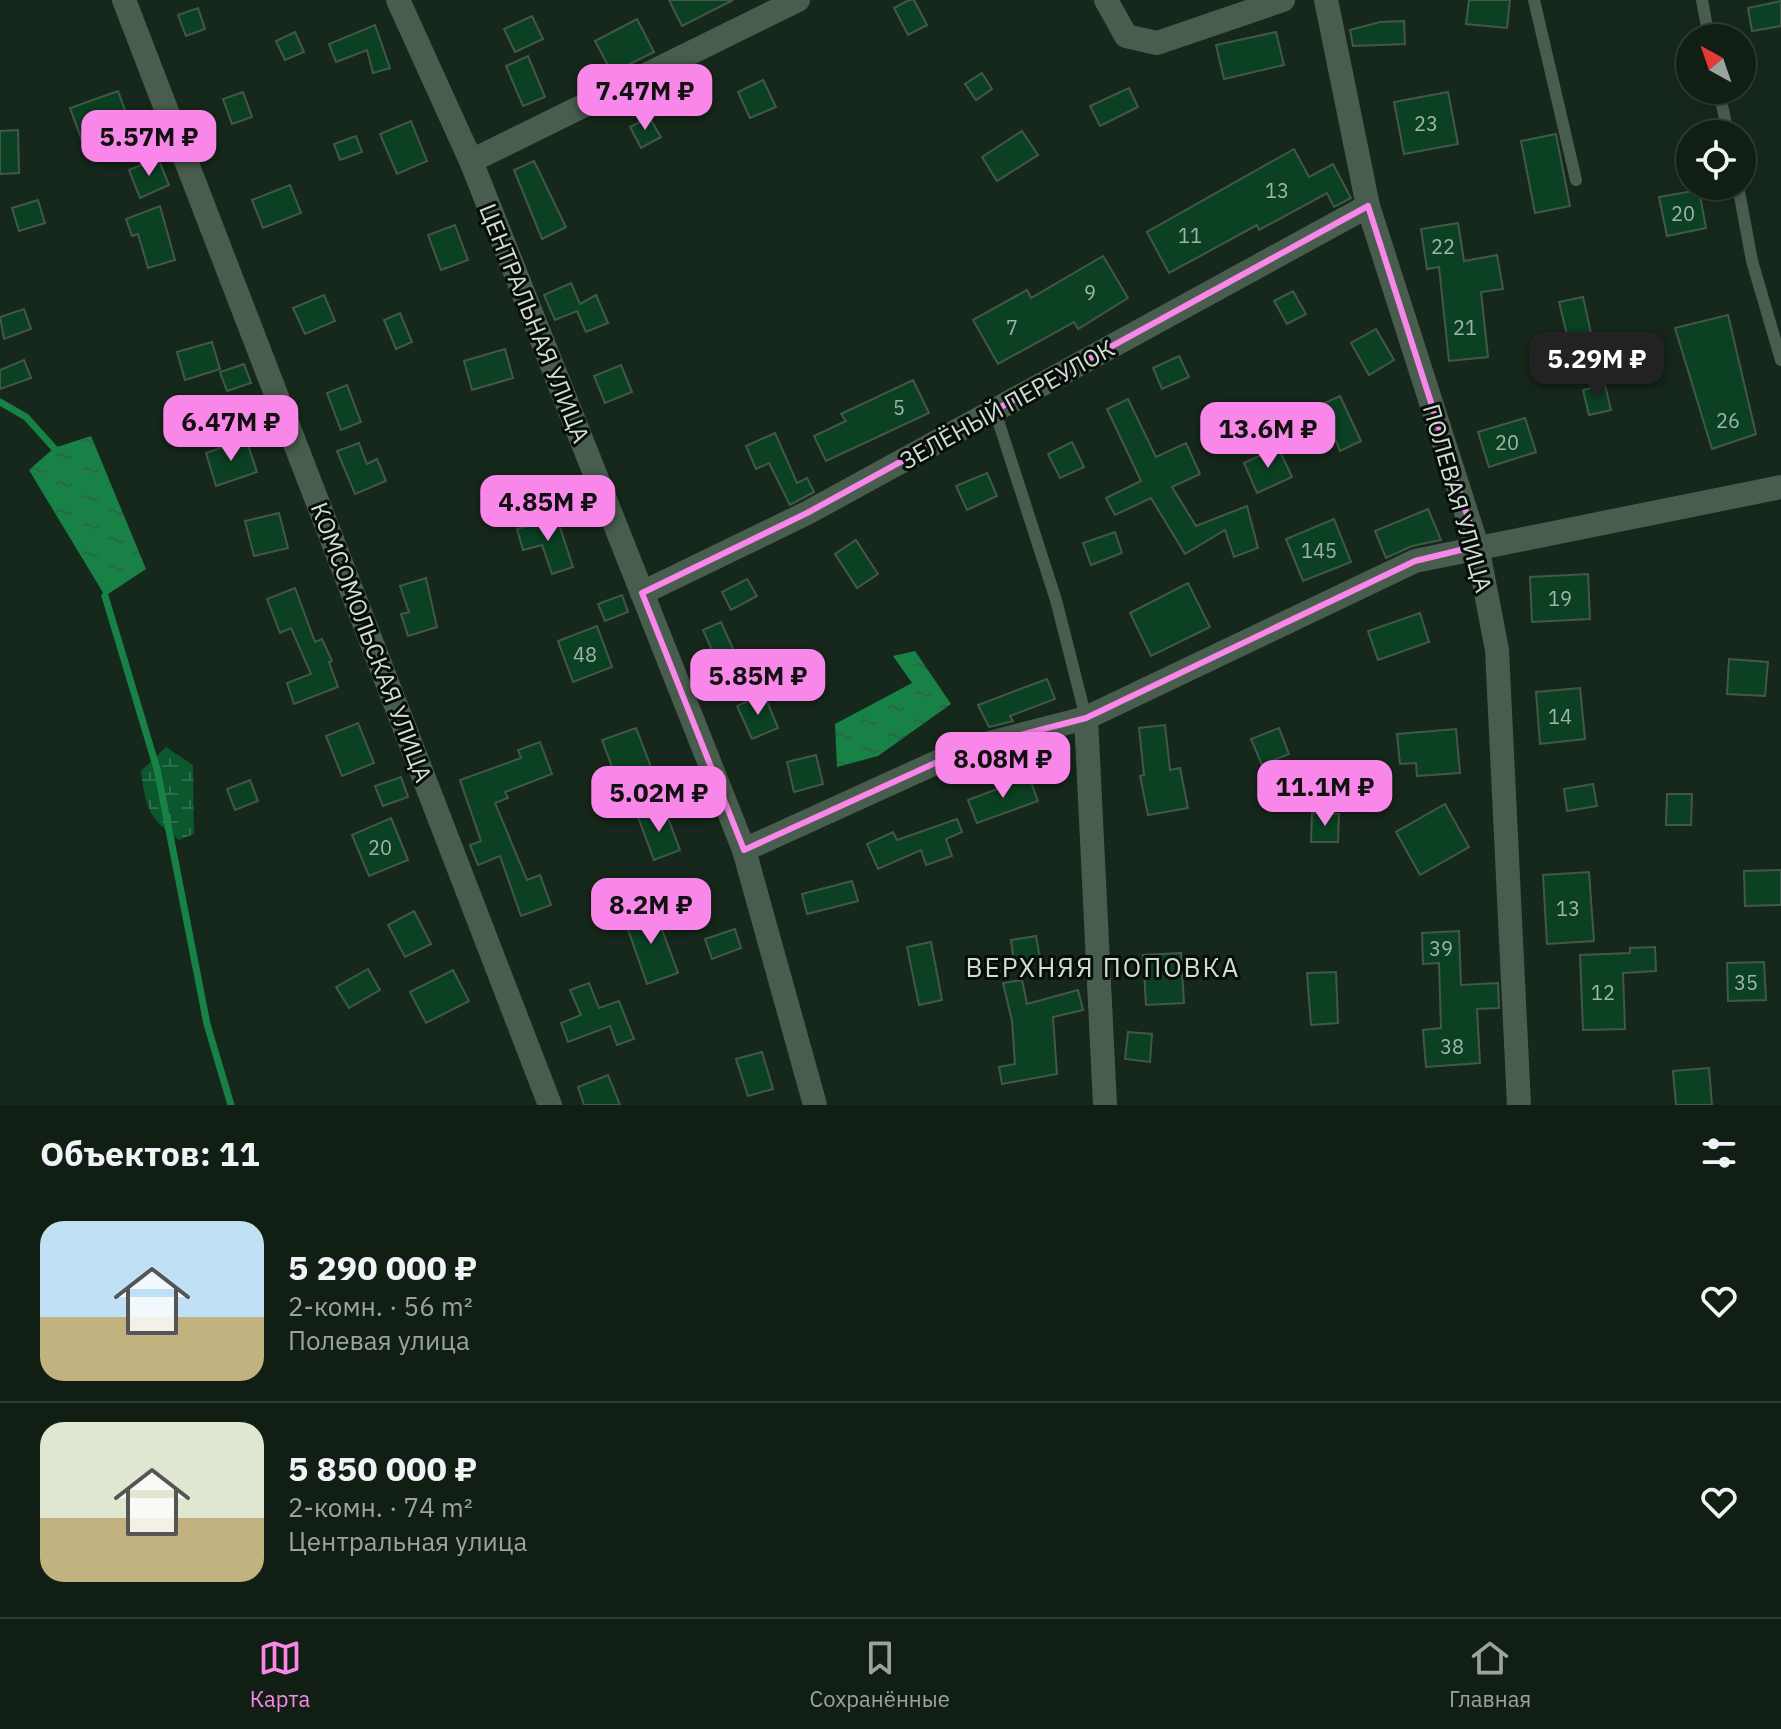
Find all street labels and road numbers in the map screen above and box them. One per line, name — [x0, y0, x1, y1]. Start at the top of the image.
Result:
street label: ЦЕНТРАЛЬНАЯ УЛИЦА — [472, 199, 598, 447]
street label: ЗЕЛЁНЫЙ ПЕРЕУЛОК — [894, 332, 1120, 476]
street label: ПОЛЕВАЯ УЛИЦА — [1416, 400, 1500, 596]
street label: КОМСОМОЛЬСКАЯ УЛИЦА — [304, 497, 440, 787]

